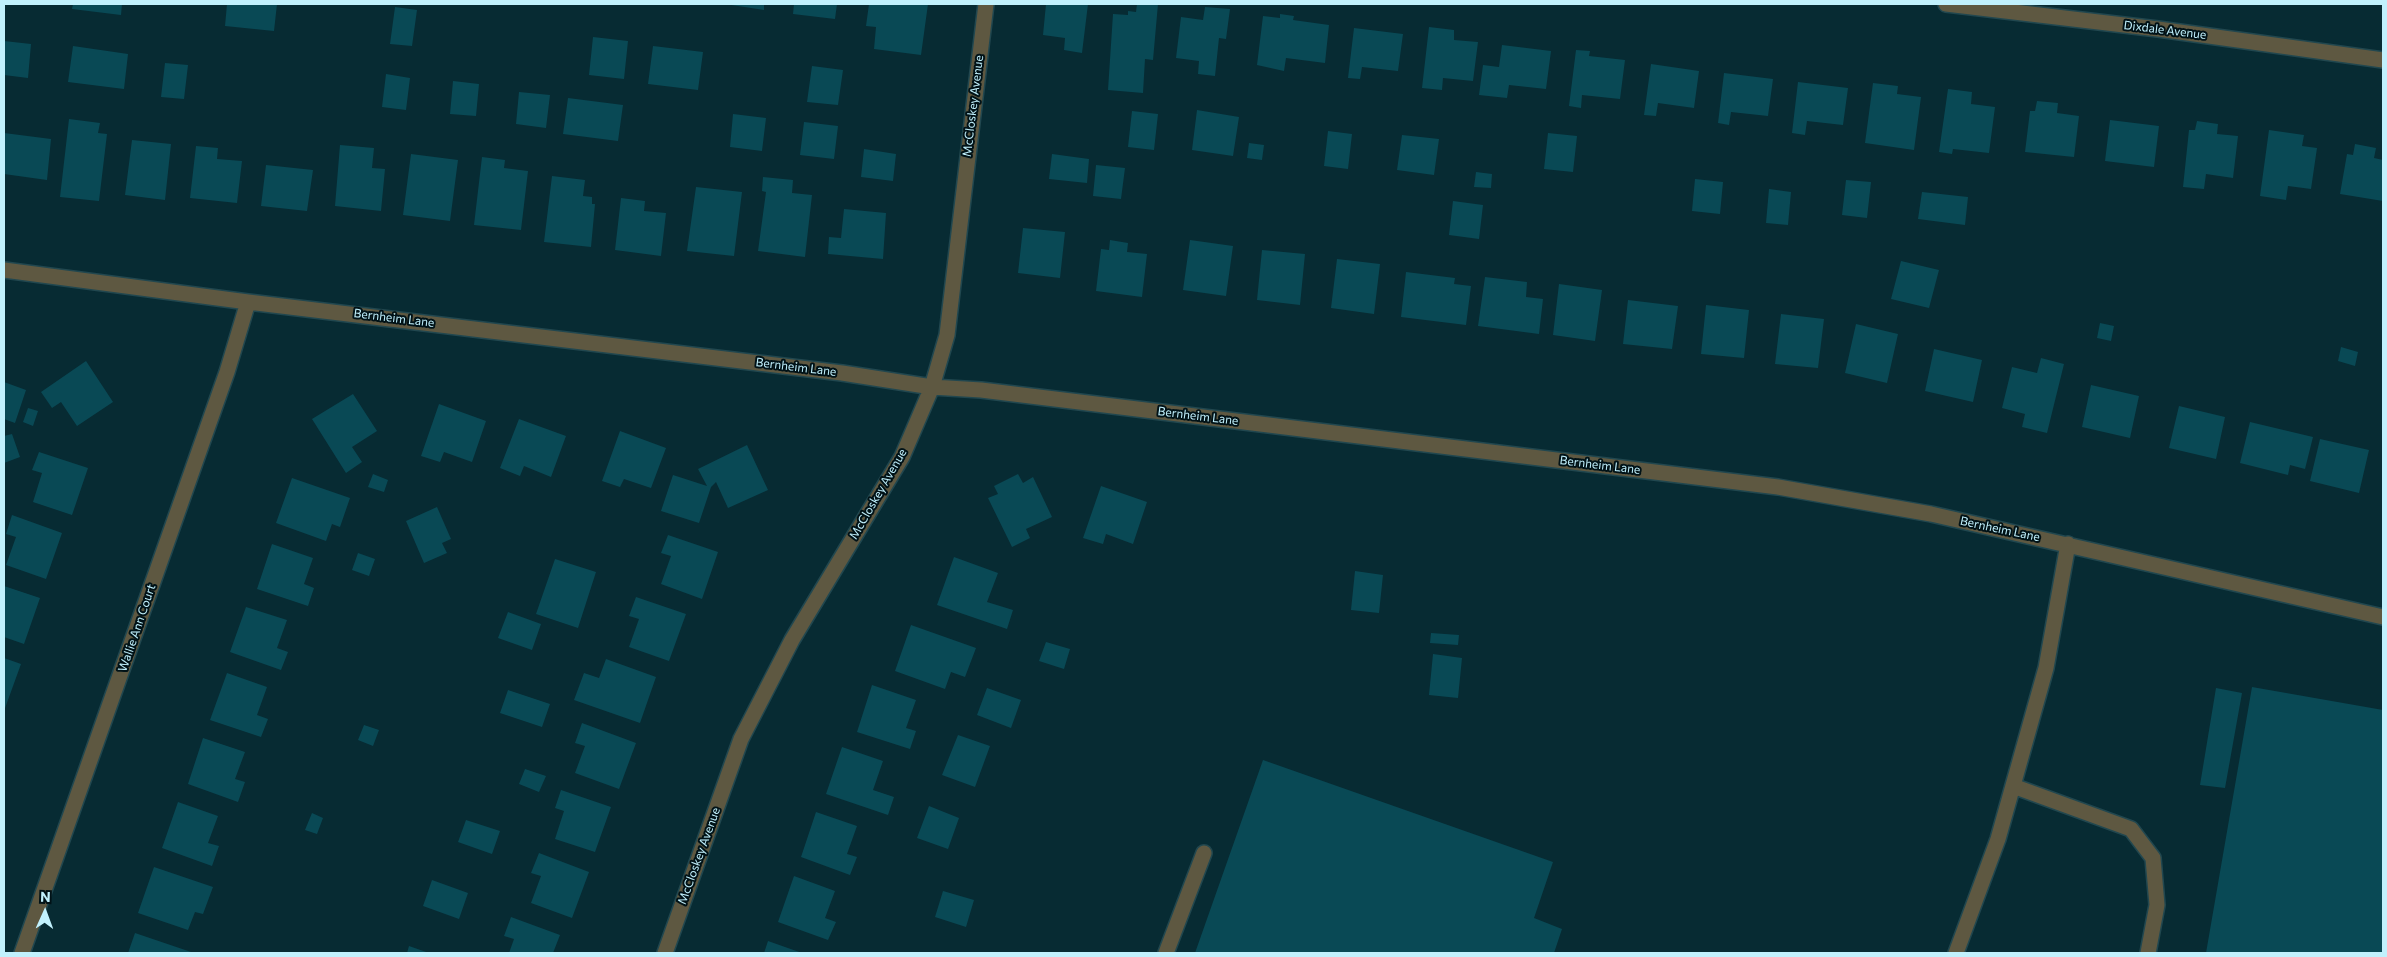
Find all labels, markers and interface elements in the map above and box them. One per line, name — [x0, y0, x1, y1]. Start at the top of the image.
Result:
street label: Dixdale Avenue — [2123, 18, 2207, 42]
street label: McCloskey Avenue — [960, 54, 986, 158]
street label: Bernheim Lane — [353, 306, 435, 330]
street label: Bernheim Lane — [755, 355, 837, 379]
street label: Bernheim Lane — [1157, 404, 1239, 428]
street label: McCloskey Avenue — [846, 446, 910, 542]
street label: Bernheim Lane — [1559, 453, 1641, 477]
street label: Bernheim Lane — [1959, 514, 2041, 544]
street label: Wallie Ann Court — [115, 582, 159, 674]
street label: McCloskey Avenue — [675, 806, 723, 906]
north arrow — [20, 887, 70, 937]
text: N — [40, 888, 51, 905]

